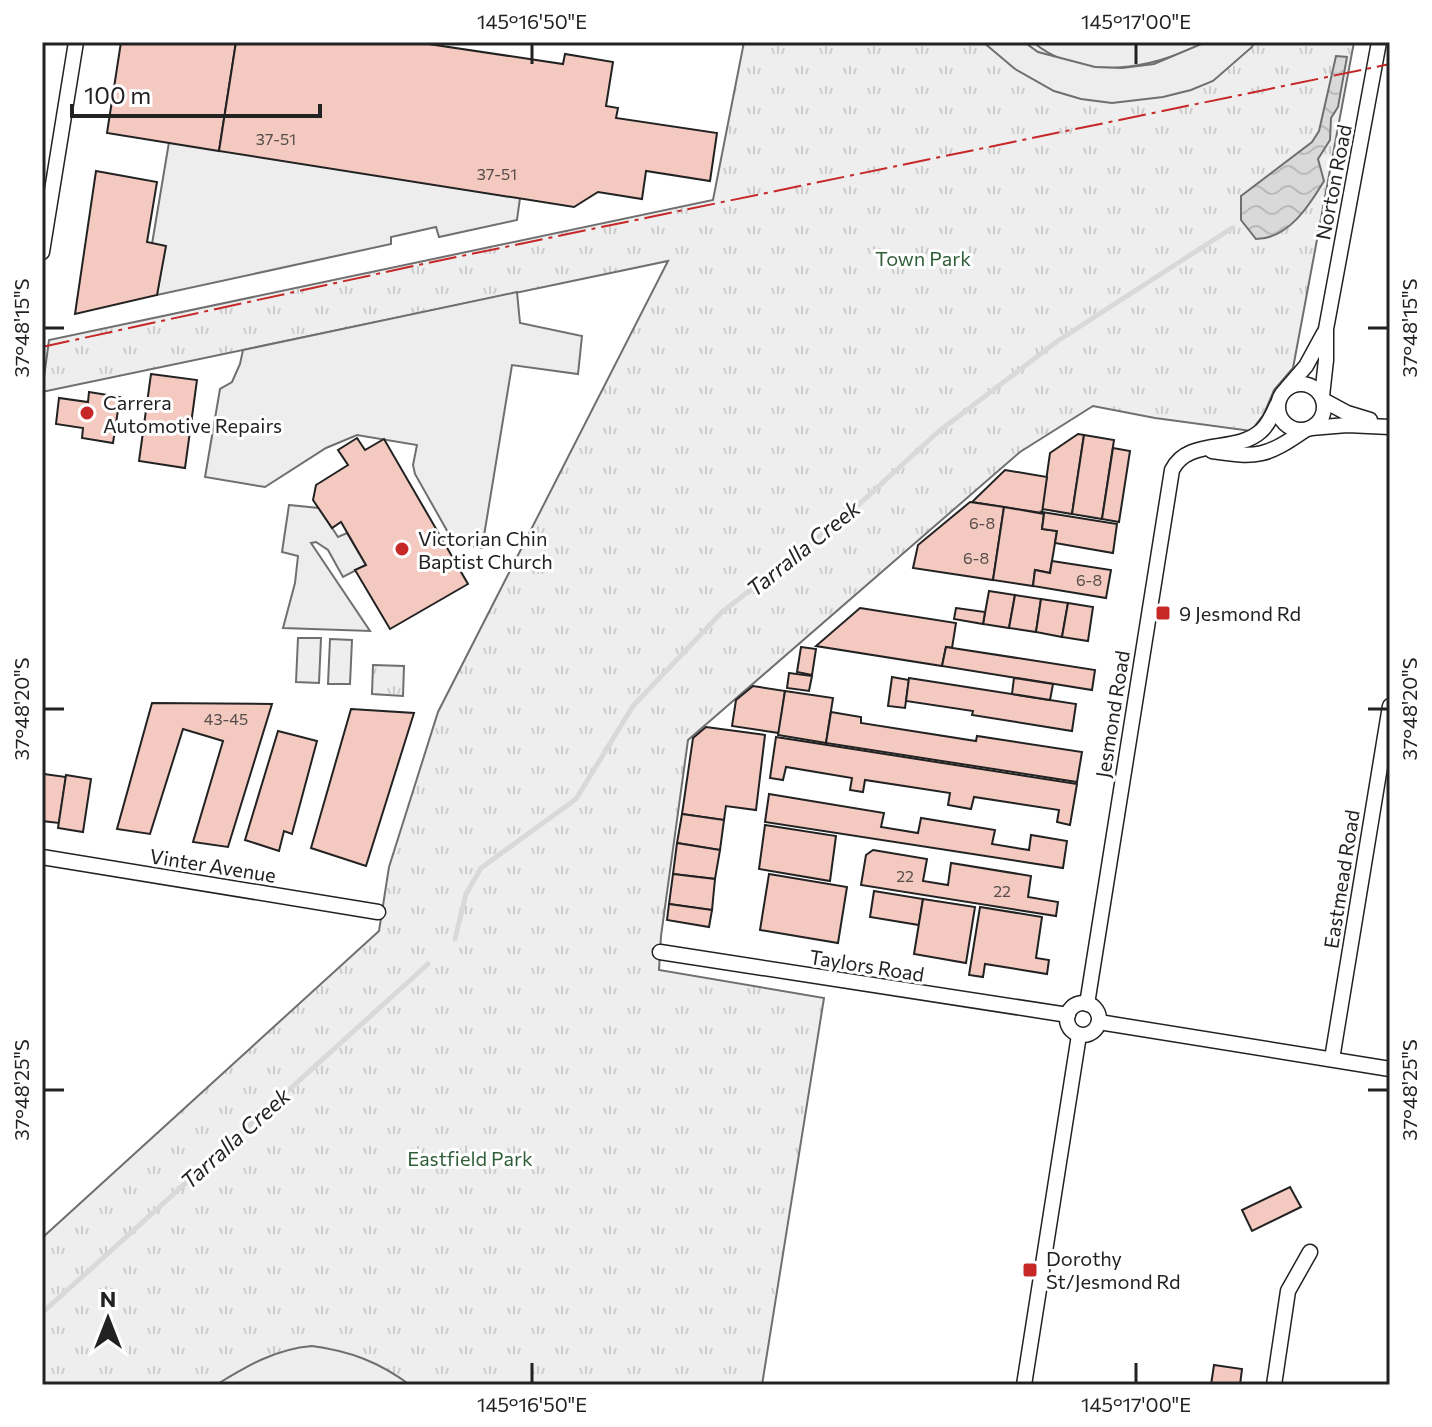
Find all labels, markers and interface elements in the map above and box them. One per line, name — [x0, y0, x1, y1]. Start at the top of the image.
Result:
text: 145°16'50"E — [477, 9, 587, 33]
text: 145°17'00"E — [1081, 9, 1191, 33]
scale bar — [72, 68, 320, 118]
text: 100 m — [84, 80, 151, 109]
street label: Norton Road — [1310, 122, 1356, 242]
house number: 37-51 — [256, 129, 296, 148]
house number: 37-51 — [477, 164, 517, 183]
park label: Town Park — [875, 246, 971, 270]
text: 37°48'15"S — [9, 279, 33, 377]
text: 37°48'15"S — [1397, 279, 1421, 377]
place label: Carrera Automotive Repairs — [103, 390, 282, 437]
marker: Carrera Automotive Repairs — [78, 404, 96, 422]
water label: Tarralla Creek — [741, 493, 866, 602]
house number: 6-8 — [969, 513, 995, 532]
place label: Victorian Chin Baptist Church — [418, 526, 553, 573]
marker: Victorian Chin Baptist Church — [393, 540, 411, 558]
house number: 6-8 — [963, 548, 989, 567]
house number: 6-8 — [1076, 570, 1102, 589]
place label: 9 Jesmond Rd — [1179, 601, 1301, 625]
marker: 9 Jesmond Rd — [1154, 604, 1172, 622]
street label: Jesmond Road — [1090, 649, 1134, 779]
text: 37°48'20"S — [9, 658, 33, 760]
text: 37°48'20"S — [1397, 658, 1421, 760]
house number: 43-45 — [204, 709, 248, 728]
street label: Eastmead Road — [1318, 808, 1364, 950]
street label: Vinter Avenue — [148, 843, 278, 887]
house number: 22 — [896, 866, 914, 885]
house number: 22 — [993, 881, 1011, 900]
street label: Taylors Road — [808, 944, 926, 986]
text: 37°48'25"S — [9, 1039, 33, 1141]
text: 37°48'25"S — [1397, 1039, 1421, 1141]
water label: Tarralla Creek — [175, 1081, 296, 1194]
park label: Eastfield Park — [407, 1146, 533, 1170]
place label: Dorothy St/Jesmond Rd — [1046, 1246, 1181, 1293]
marker: Dorothy St/Jesmond Rd — [1021, 1261, 1039, 1279]
north arrow — [68, 1279, 148, 1359]
text: N — [100, 1285, 116, 1312]
text: 145°16'50"E — [477, 1392, 587, 1416]
text: 145°17'00"E — [1081, 1392, 1191, 1416]

